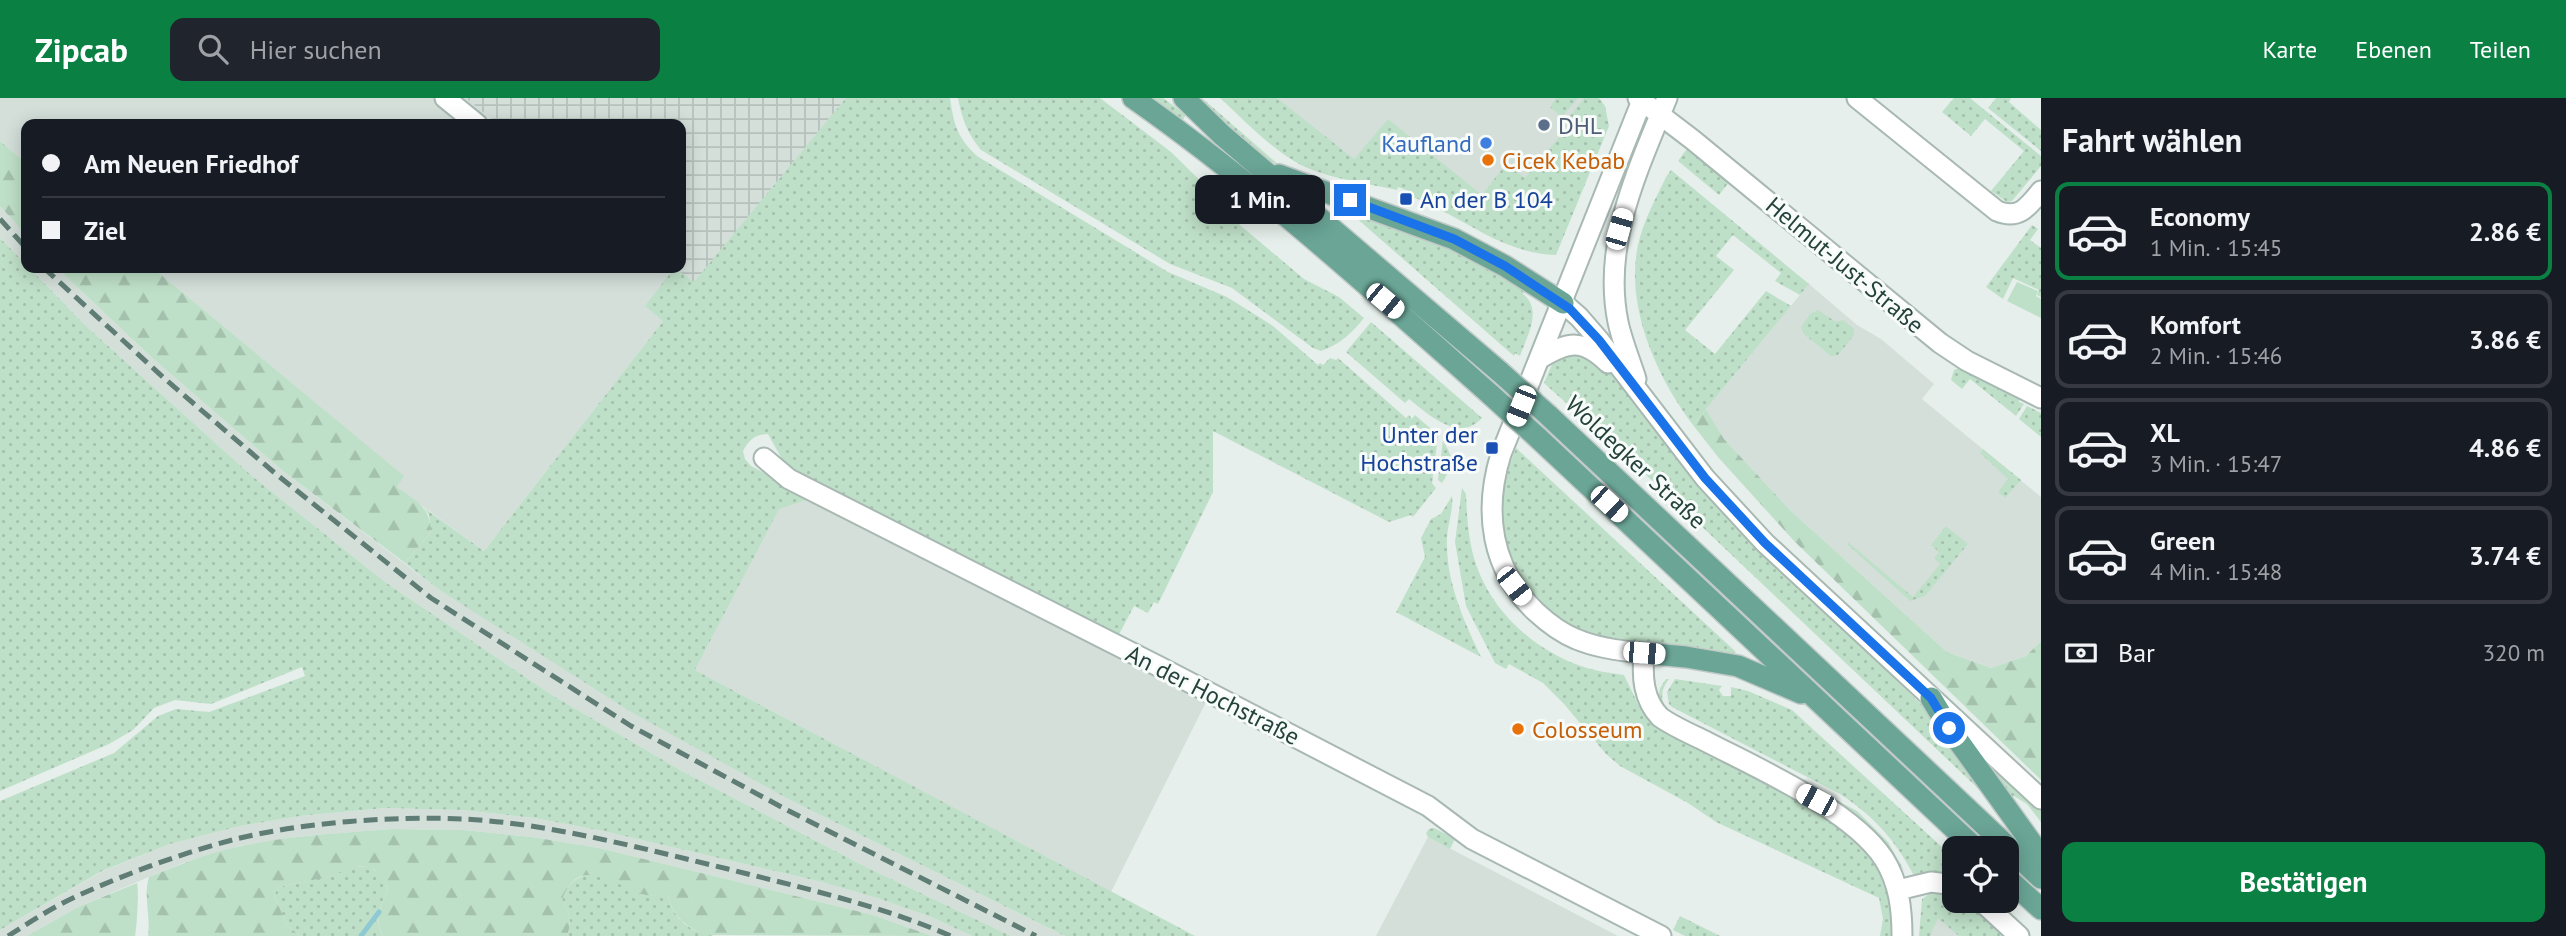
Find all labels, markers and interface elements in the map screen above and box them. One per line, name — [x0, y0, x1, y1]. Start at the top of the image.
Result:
search box — [170, 18, 660, 81]
text: Zipcab — [35, 28, 128, 71]
icon: search — [194, 30, 232, 68]
text: Hier suchen — [250, 33, 382, 66]
text: Karte — [2263, 34, 2317, 65]
text: Ebenen — [2355, 34, 2432, 65]
text: Teilen — [2470, 34, 2531, 65]
place label: DHL — [1558, 110, 1602, 141]
marker: DHL — [1536, 117, 1552, 133]
text: Fahrt wählen — [2062, 119, 2242, 161]
place label: Kaufland — [1381, 128, 1472, 159]
marker: Kaufland — [1478, 135, 1494, 151]
place label: Cicek Kebab — [1502, 145, 1625, 176]
text: Am Neuen Friedhof — [84, 147, 298, 180]
marker: Cicek Kebab — [1480, 152, 1496, 168]
callout: 1 Min. — [1196, 176, 1326, 224]
route end — [1334, 184, 1366, 216]
place label: An der B 104 — [1420, 184, 1553, 215]
text: 1 Min. — [1229, 185, 1291, 214]
street label: Helmut-Just-Straße — [1760, 190, 1930, 340]
marker: An der B 104 — [1398, 191, 1414, 207]
icon: car — [2066, 200, 2129, 263]
text: Economy — [2150, 200, 2250, 233]
car — [1604, 206, 1635, 252]
text: Ziel — [84, 214, 126, 247]
text: 2.86 € — [2469, 215, 2541, 248]
text: 1 Min. · 15:45 — [2150, 233, 2282, 262]
car — [1363, 279, 1408, 323]
icon: car — [2066, 308, 2129, 371]
text: Komfort — [2150, 308, 2241, 341]
text: 3.86 € — [2469, 323, 2541, 356]
text: 2 Min. · 15:46 — [2150, 341, 2282, 370]
car — [1504, 383, 1539, 429]
street label: Woldegker Straße — [1559, 389, 1713, 535]
icon: car — [2066, 416, 2129, 479]
text: XL — [2150, 416, 2180, 449]
place label: Unter der Hochstraße — [1360, 419, 1478, 478]
text: 4.86 € — [2469, 431, 2541, 464]
marker: Unter der Hochstraße — [1484, 440, 1500, 456]
text: 3 Min. · 15:47 — [2150, 449, 2282, 478]
car — [1587, 482, 1632, 526]
icon: car — [2066, 524, 2129, 587]
text: Green — [2150, 524, 2215, 557]
text: 3.74 € — [2469, 539, 2541, 572]
text: 4 Min. · 15:48 — [2150, 557, 2282, 586]
car — [1493, 563, 1536, 609]
icon: cash — [2062, 634, 2100, 672]
text: Bar — [2118, 636, 2155, 669]
street label: An der Hochstraße — [1121, 638, 1305, 752]
text: 320 m — [2483, 638, 2545, 667]
car — [1623, 641, 1666, 665]
route start — [1933, 712, 1965, 744]
place label: Colosseum — [1532, 714, 1642, 745]
marker: Colosseum — [1510, 721, 1526, 737]
car — [1793, 781, 1840, 819]
map controls — [1942, 836, 2019, 913]
button: locate — [1942, 836, 2019, 913]
button: Bestätigen — [2062, 842, 2545, 922]

